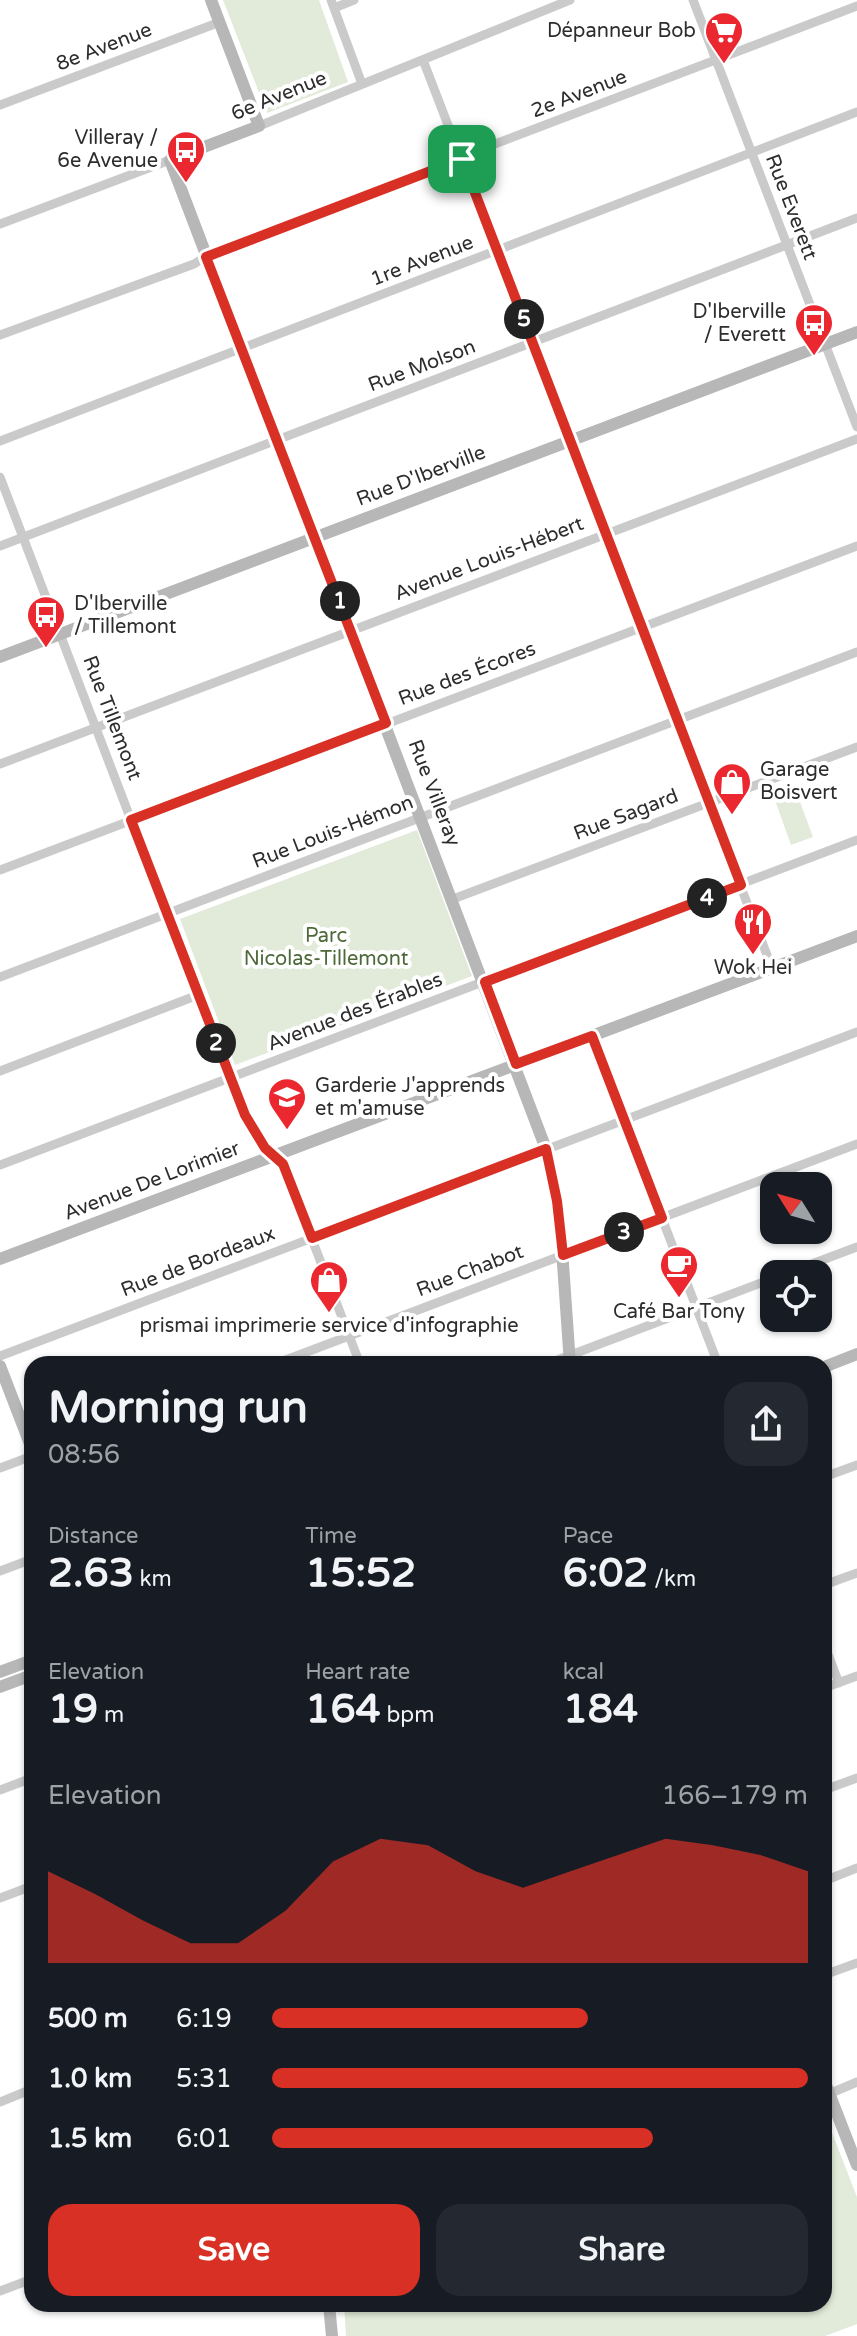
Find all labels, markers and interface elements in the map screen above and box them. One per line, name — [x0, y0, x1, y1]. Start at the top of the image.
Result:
supermarket icon: Dépanneur Bob — [703, 10, 745, 65]
street label: 8e Avenue — [53, 18, 155, 76]
place label: Dépanneur Bob — [547, 19, 696, 43]
street label: 2e Avenue — [528, 65, 630, 123]
street label: 6e Avenue — [228, 66, 330, 126]
pin — [428, 125, 496, 193]
place label: Villeray / 6e Avenue — [57, 126, 158, 173]
bus stop icon: Villeray / 6e Avenue — [165, 129, 207, 184]
icon: arrive — [440, 137, 484, 181]
street label: Rue Everett — [760, 151, 822, 264]
street label: 1re Avenue — [367, 230, 477, 292]
pin: 5 — [504, 299, 544, 339]
place label: D'Iberville / Everett — [693, 300, 786, 347]
bus stop icon: D'Iberville / Everett — [793, 302, 835, 357]
text: 5 — [517, 306, 531, 332]
street label: Rue Molson — [365, 335, 479, 397]
street label: Rue D'Iberville — [353, 440, 489, 512]
street label: Avenue Louis-Hébert — [391, 512, 587, 606]
pin: 1 — [320, 581, 360, 621]
text: 1 — [333, 588, 347, 614]
place label: D'Iberville / Tillemont — [74, 592, 177, 639]
bus stop icon: D'Iberville / Tillemont — [25, 594, 67, 649]
street label: Rue des Écores — [395, 636, 539, 711]
street label: Rue Tillemont — [77, 652, 147, 784]
street label: Rue Villeray — [403, 736, 465, 850]
place label: Garage Boisvert — [760, 758, 838, 805]
shop icon: Garage Boisvert — [711, 761, 753, 816]
street label: Rue Sagard — [570, 784, 682, 846]
street label: Rue Louis-Hémon — [249, 790, 417, 874]
pin: 4 — [687, 878, 727, 918]
text: 4 — [700, 885, 714, 911]
restaurant icon: Wok Hei — [732, 901, 774, 956]
park label: Parc Nicolas-Tillemont — [244, 924, 409, 971]
place label: Wok Hei — [714, 956, 792, 980]
street label: Avenue des Érables — [264, 967, 446, 1056]
pin: 2 — [196, 1023, 236, 1063]
text: 2 — [209, 1030, 223, 1056]
place label: Garderie J'apprends et m'amuse — [315, 1074, 505, 1121]
school or university icon: Garderie J'apprends et m'amuse — [266, 1076, 308, 1131]
street label: Avenue De Lorimier — [61, 1136, 244, 1226]
north arrow — [760, 1172, 832, 1244]
map controls — [760, 1172, 832, 1332]
pin: 3 — [604, 1212, 644, 1252]
text: 3 — [617, 1219, 631, 1245]
street label: Rue de Bordeaux — [118, 1222, 278, 1302]
street label: Rue Chabot — [413, 1239, 527, 1302]
cafe icon: Café Bar Tony — [658, 1244, 700, 1299]
shop icon: prismai imprimerie service d'infographie — [308, 1259, 350, 1314]
button: locate — [760, 1260, 832, 1332]
place label: Café Bar Tony — [613, 1300, 745, 1324]
place label: prismai imprimerie service d'infographie — [139, 1314, 519, 1338]
text: Morning run — [48, 1382, 308, 1435]
button: share — [724, 1382, 808, 1466]
text: 08:56 — [48, 1439, 120, 1470]
text: Distance — [48, 1523, 139, 1549]
text: Time — [305, 1523, 357, 1549]
text: Pace — [563, 1523, 613, 1549]
text: 2.63 — [48, 1549, 134, 1597]
text: 15:52 — [305, 1549, 416, 1597]
text: 6:02 — [563, 1549, 648, 1597]
text: km — [134, 1566, 172, 1592]
text: /km — [648, 1566, 696, 1592]
text: Elevation — [48, 1659, 144, 1685]
text: Heart rate — [305, 1659, 410, 1685]
text: kcal — [563, 1659, 604, 1685]
text: 19 — [48, 1685, 98, 1733]
text: 164 — [305, 1685, 381, 1733]
text: 184 — [563, 1685, 638, 1733]
text: m — [98, 1702, 124, 1728]
text: bpm — [381, 1702, 434, 1728]
text: Elevation — [48, 1780, 162, 1811]
text: 166–179 m — [662, 1780, 808, 1811]
text: 500 m — [48, 2003, 128, 2034]
text: 6:19 — [176, 2003, 232, 2034]
text: 1.0 km — [48, 2063, 132, 2094]
text: 5:31 — [176, 2063, 232, 2094]
text: 1.5 km — [48, 2123, 132, 2154]
text: 6:01 — [176, 2123, 232, 2154]
button: Save — [48, 2204, 420, 2296]
button: Share — [436, 2204, 808, 2296]

